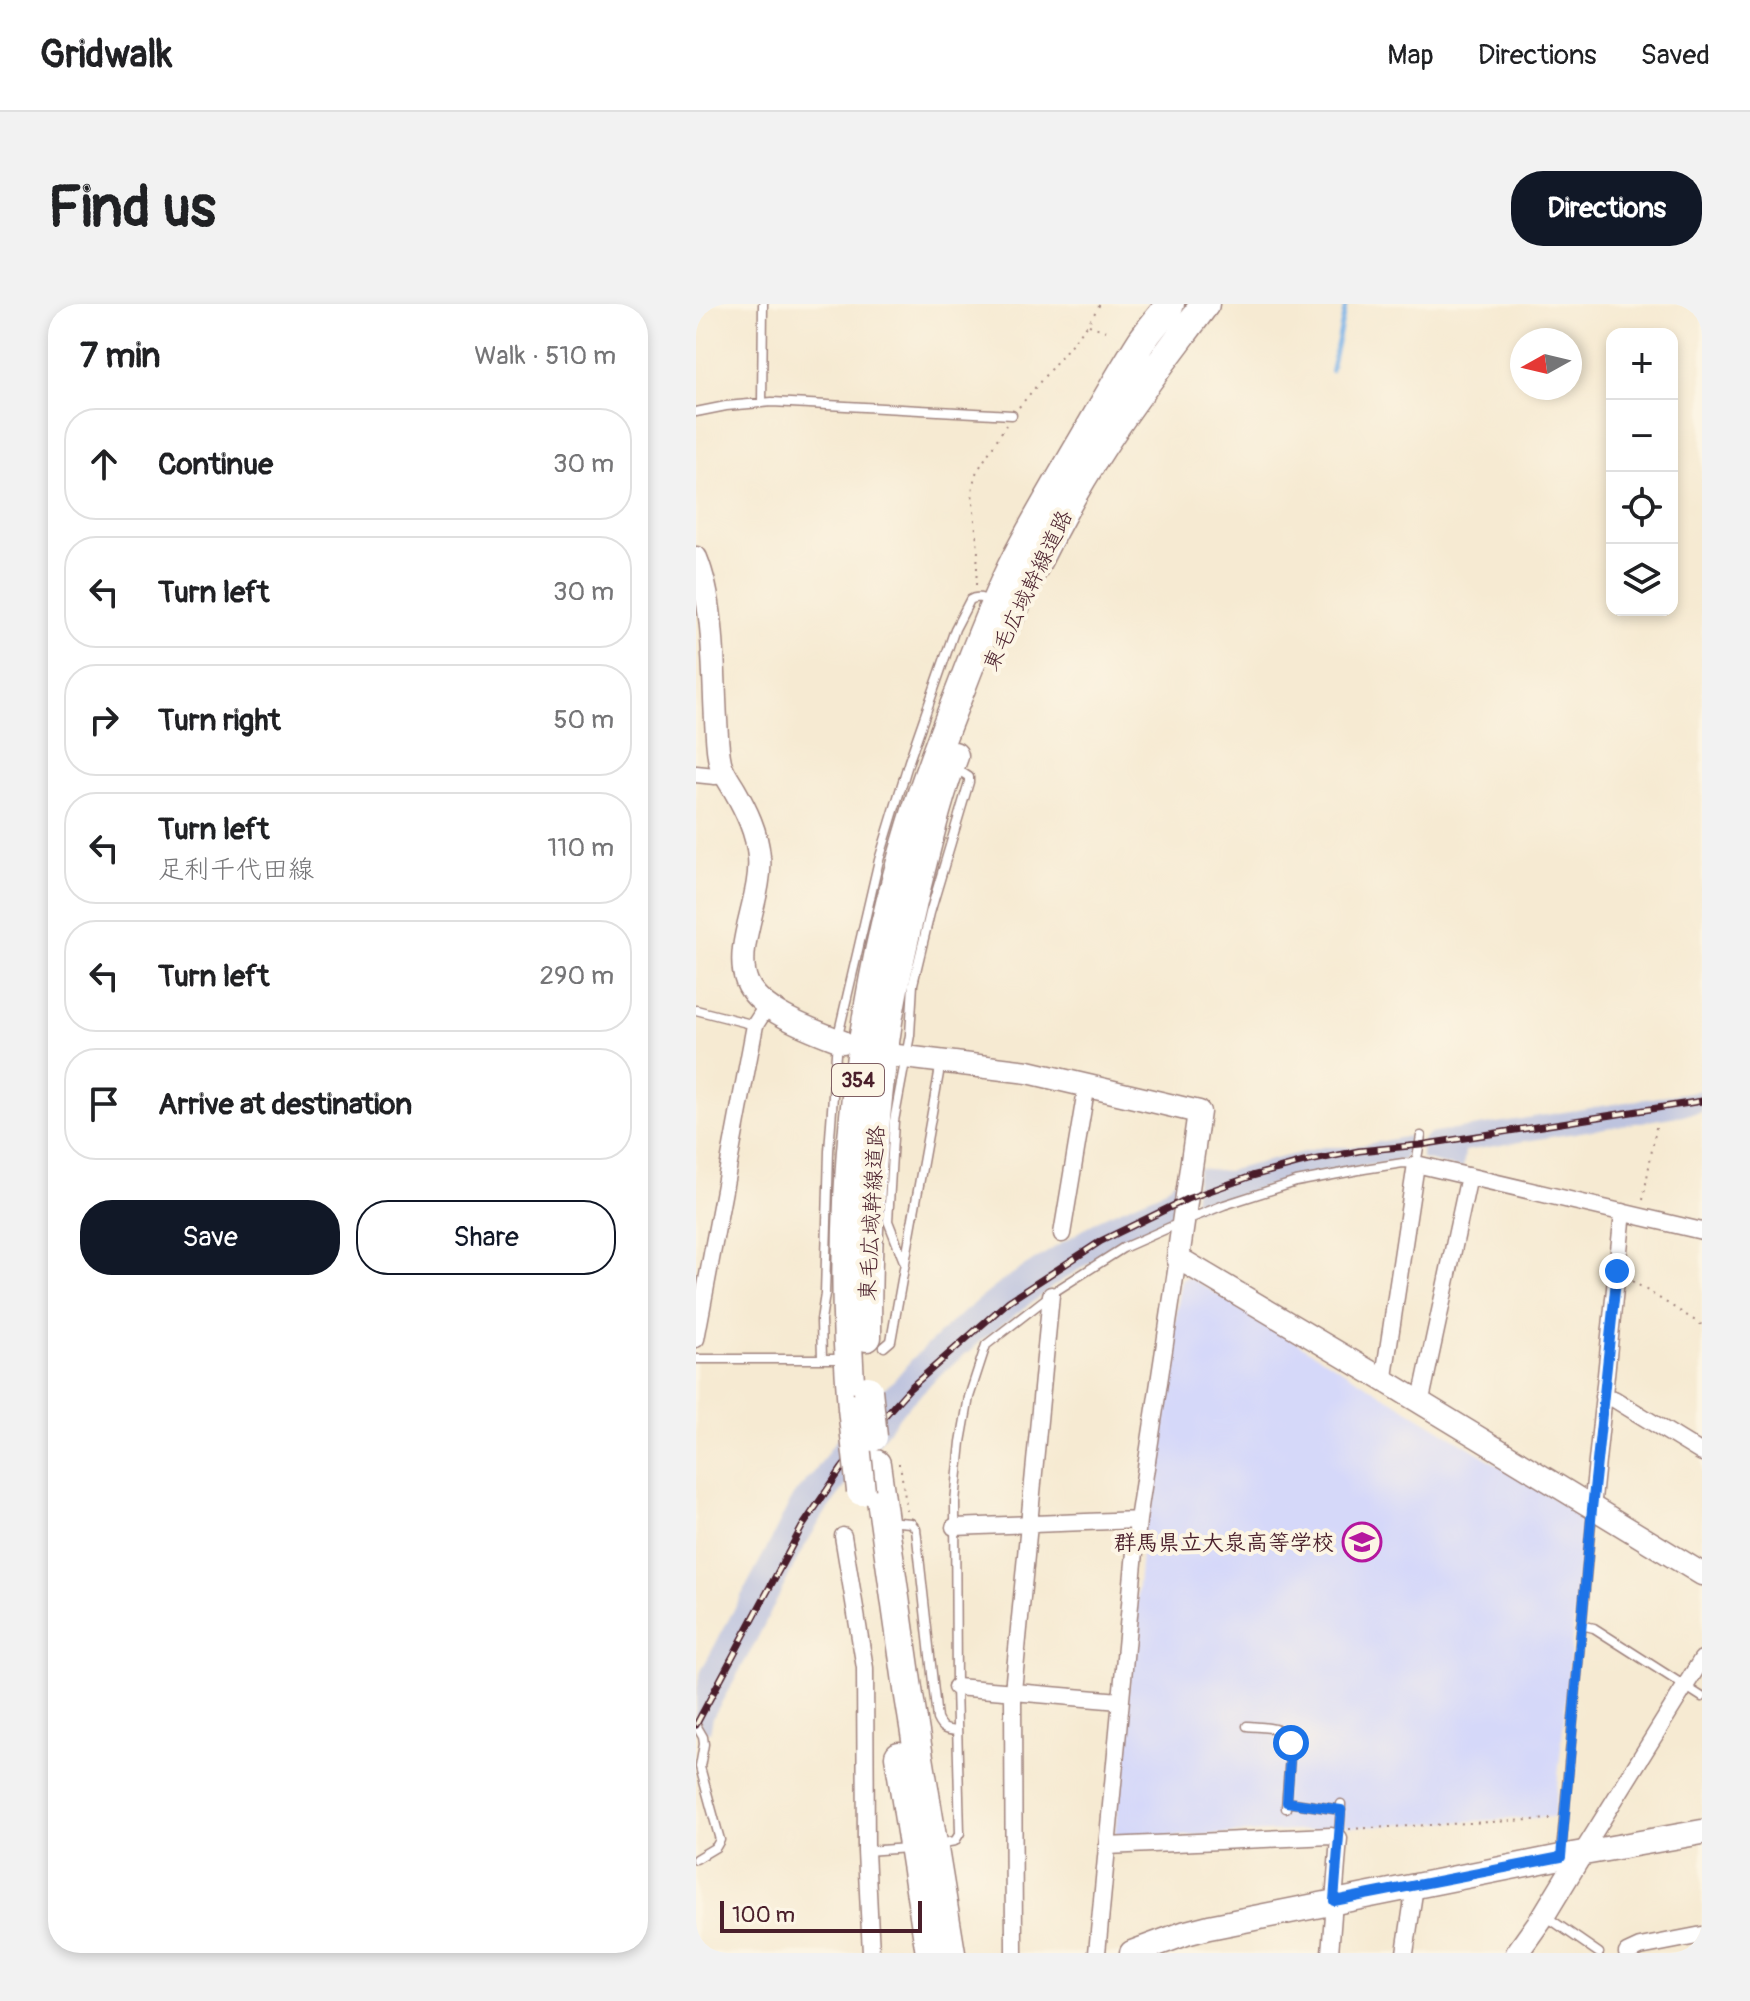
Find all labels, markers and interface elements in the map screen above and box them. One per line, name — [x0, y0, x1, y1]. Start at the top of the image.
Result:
text: Gridwalk — [40, 31, 172, 79]
text: Map — [1387, 38, 1434, 73]
text: Directions — [1478, 38, 1597, 73]
text: Saved — [1641, 38, 1710, 73]
button: Directions — [1511, 171, 1702, 246]
text: Find us — [48, 174, 216, 243]
north arrow — [1510, 328, 1582, 400]
map controls — [1606, 328, 1678, 616]
button: + — [1606, 328, 1678, 400]
text: 7 min — [80, 335, 161, 378]
text: Walk · 510 m — [474, 340, 616, 372]
button: − — [1606, 400, 1678, 472]
icon: ahead — [82, 442, 126, 486]
text: Continue — [158, 446, 273, 483]
text: 30 m — [553, 448, 614, 480]
button: locate — [1606, 472, 1678, 544]
street label: 東毛広域幹線道路 — [977, 505, 1079, 676]
button: layers — [1606, 544, 1678, 616]
icon: left — [82, 570, 126, 614]
text: Turn left — [158, 574, 269, 611]
text: 30 m — [553, 576, 614, 608]
icon: right — [82, 698, 126, 742]
text: Turn right — [158, 702, 281, 739]
text: 50 m — [553, 704, 614, 736]
text: Turn left — [158, 811, 269, 848]
icon: left — [82, 826, 126, 870]
text: 110 m — [547, 832, 614, 864]
text: 足利千代田線 — [158, 854, 314, 886]
icon: left — [82, 954, 126, 998]
text: Turn left — [158, 958, 269, 995]
text: 290 m — [540, 960, 614, 992]
road number: 354 — [832, 1064, 884, 1096]
icon: arrive — [82, 1082, 126, 1126]
text: Arrive at destination — [158, 1086, 412, 1123]
street label: 東毛広域幹線道路 — [853, 1124, 891, 1302]
button: Save — [80, 1200, 340, 1275]
button: Share — [356, 1200, 616, 1275]
route end — [1599, 1253, 1635, 1289]
school or university icon: 群馬県立大泉高等学校 — [1341, 1521, 1383, 1563]
place label: 群馬県立大泉高等学校 — [1114, 1529, 1334, 1557]
route start — [1273, 1725, 1309, 1761]
scale bar — [720, 1897, 922, 1933]
text: 100 m — [732, 1901, 795, 1929]

